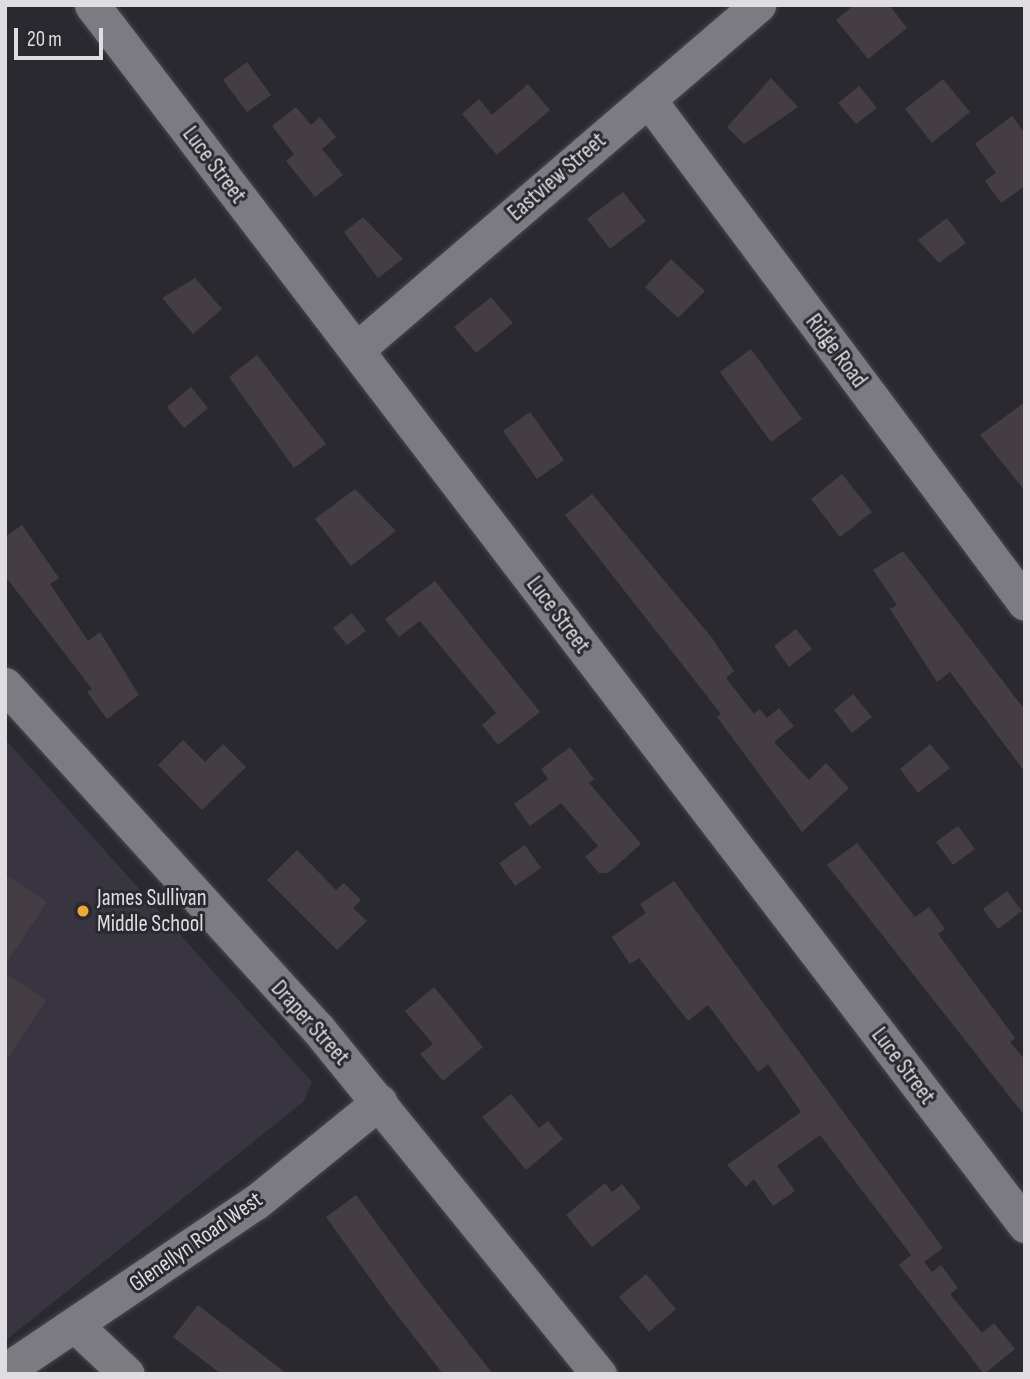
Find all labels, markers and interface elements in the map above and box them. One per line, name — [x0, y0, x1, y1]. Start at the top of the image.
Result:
scale bar — [18, 14, 107, 58]
text: 20 m — [27, 27, 62, 52]
street label: Luce Street — [176, 121, 252, 209]
street label: Eastview Street — [502, 127, 612, 227]
street label: Ridge Road — [799, 309, 873, 393]
street label: Luce Street — [520, 571, 596, 659]
place label: James Sullivan Middle School — [97, 884, 207, 938]
marker: James Sullivan Middle School — [75, 903, 91, 919]
street label: Draper Street — [265, 975, 355, 1071]
street label: Luce Street — [865, 1022, 941, 1110]
street label: Glenellyn Road West — [124, 1186, 268, 1298]

